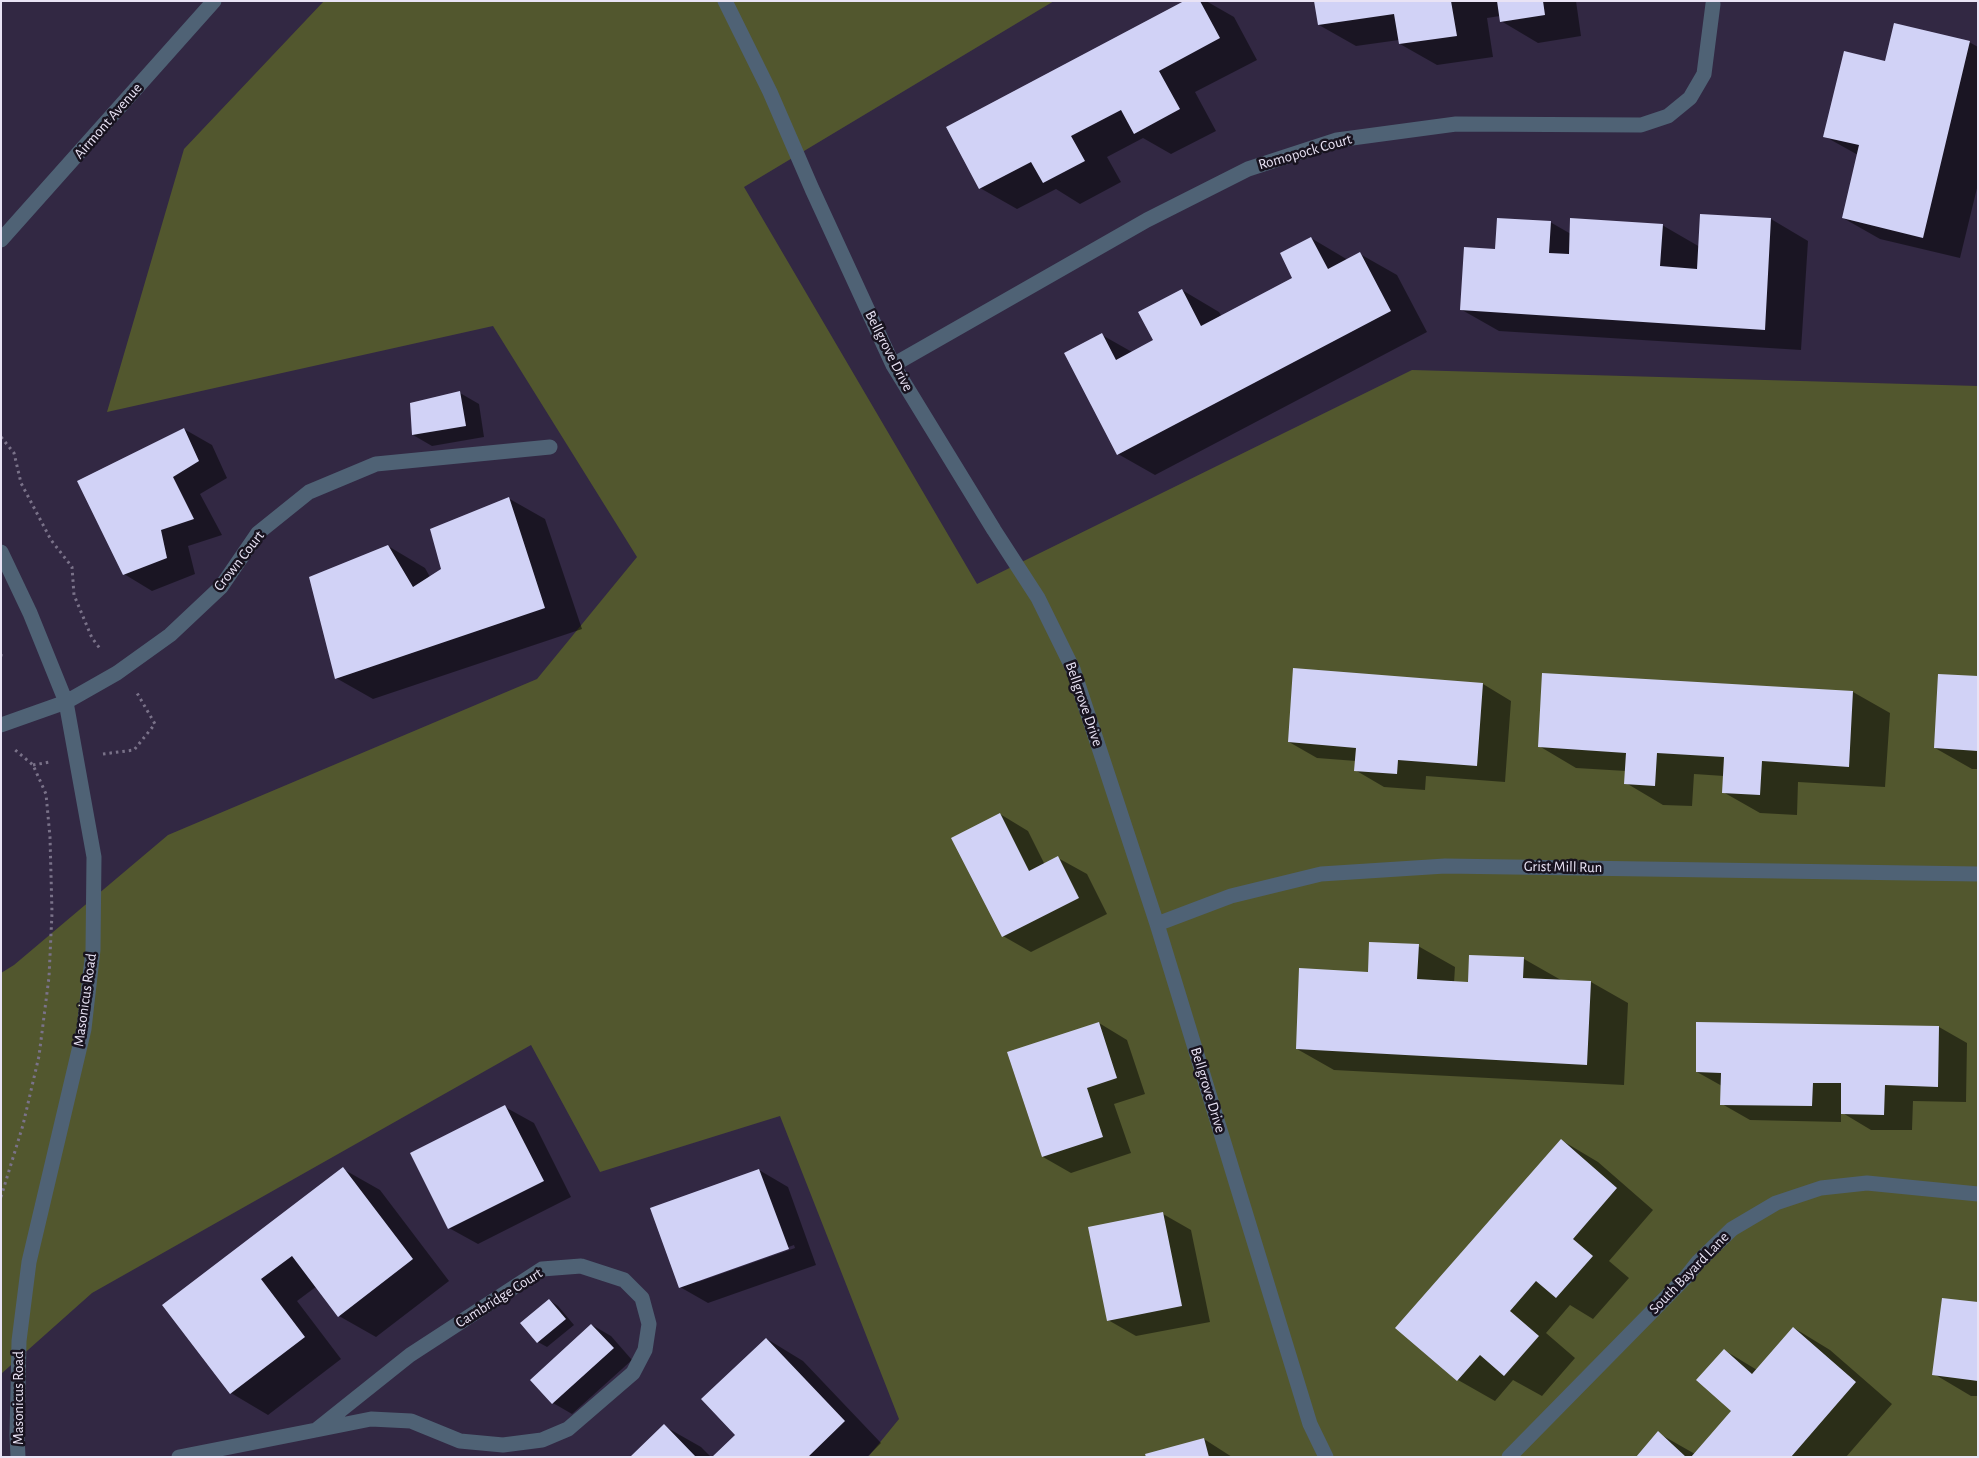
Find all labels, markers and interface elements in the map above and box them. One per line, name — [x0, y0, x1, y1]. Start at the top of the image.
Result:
street label: Airmont Avenue — [70, 79, 146, 163]
street label: Romopock Court — [1256, 130, 1354, 174]
street label: Bellgrove Drive — [861, 308, 917, 394]
street label: Crown Court — [210, 527, 268, 595]
street label: Bellgrove Drive — [1061, 659, 1107, 749]
street label: Grist Mill Run — [1524, 857, 1602, 877]
street label: Masonicus Road — [70, 952, 100, 1048]
street label: Bellgrove Drive — [1186, 1045, 1230, 1135]
street label: South Bayard Lane — [1645, 1228, 1733, 1318]
street label: Cambridge Court — [452, 1264, 546, 1332]
street label: Masonicus Road — [9, 1351, 27, 1445]

